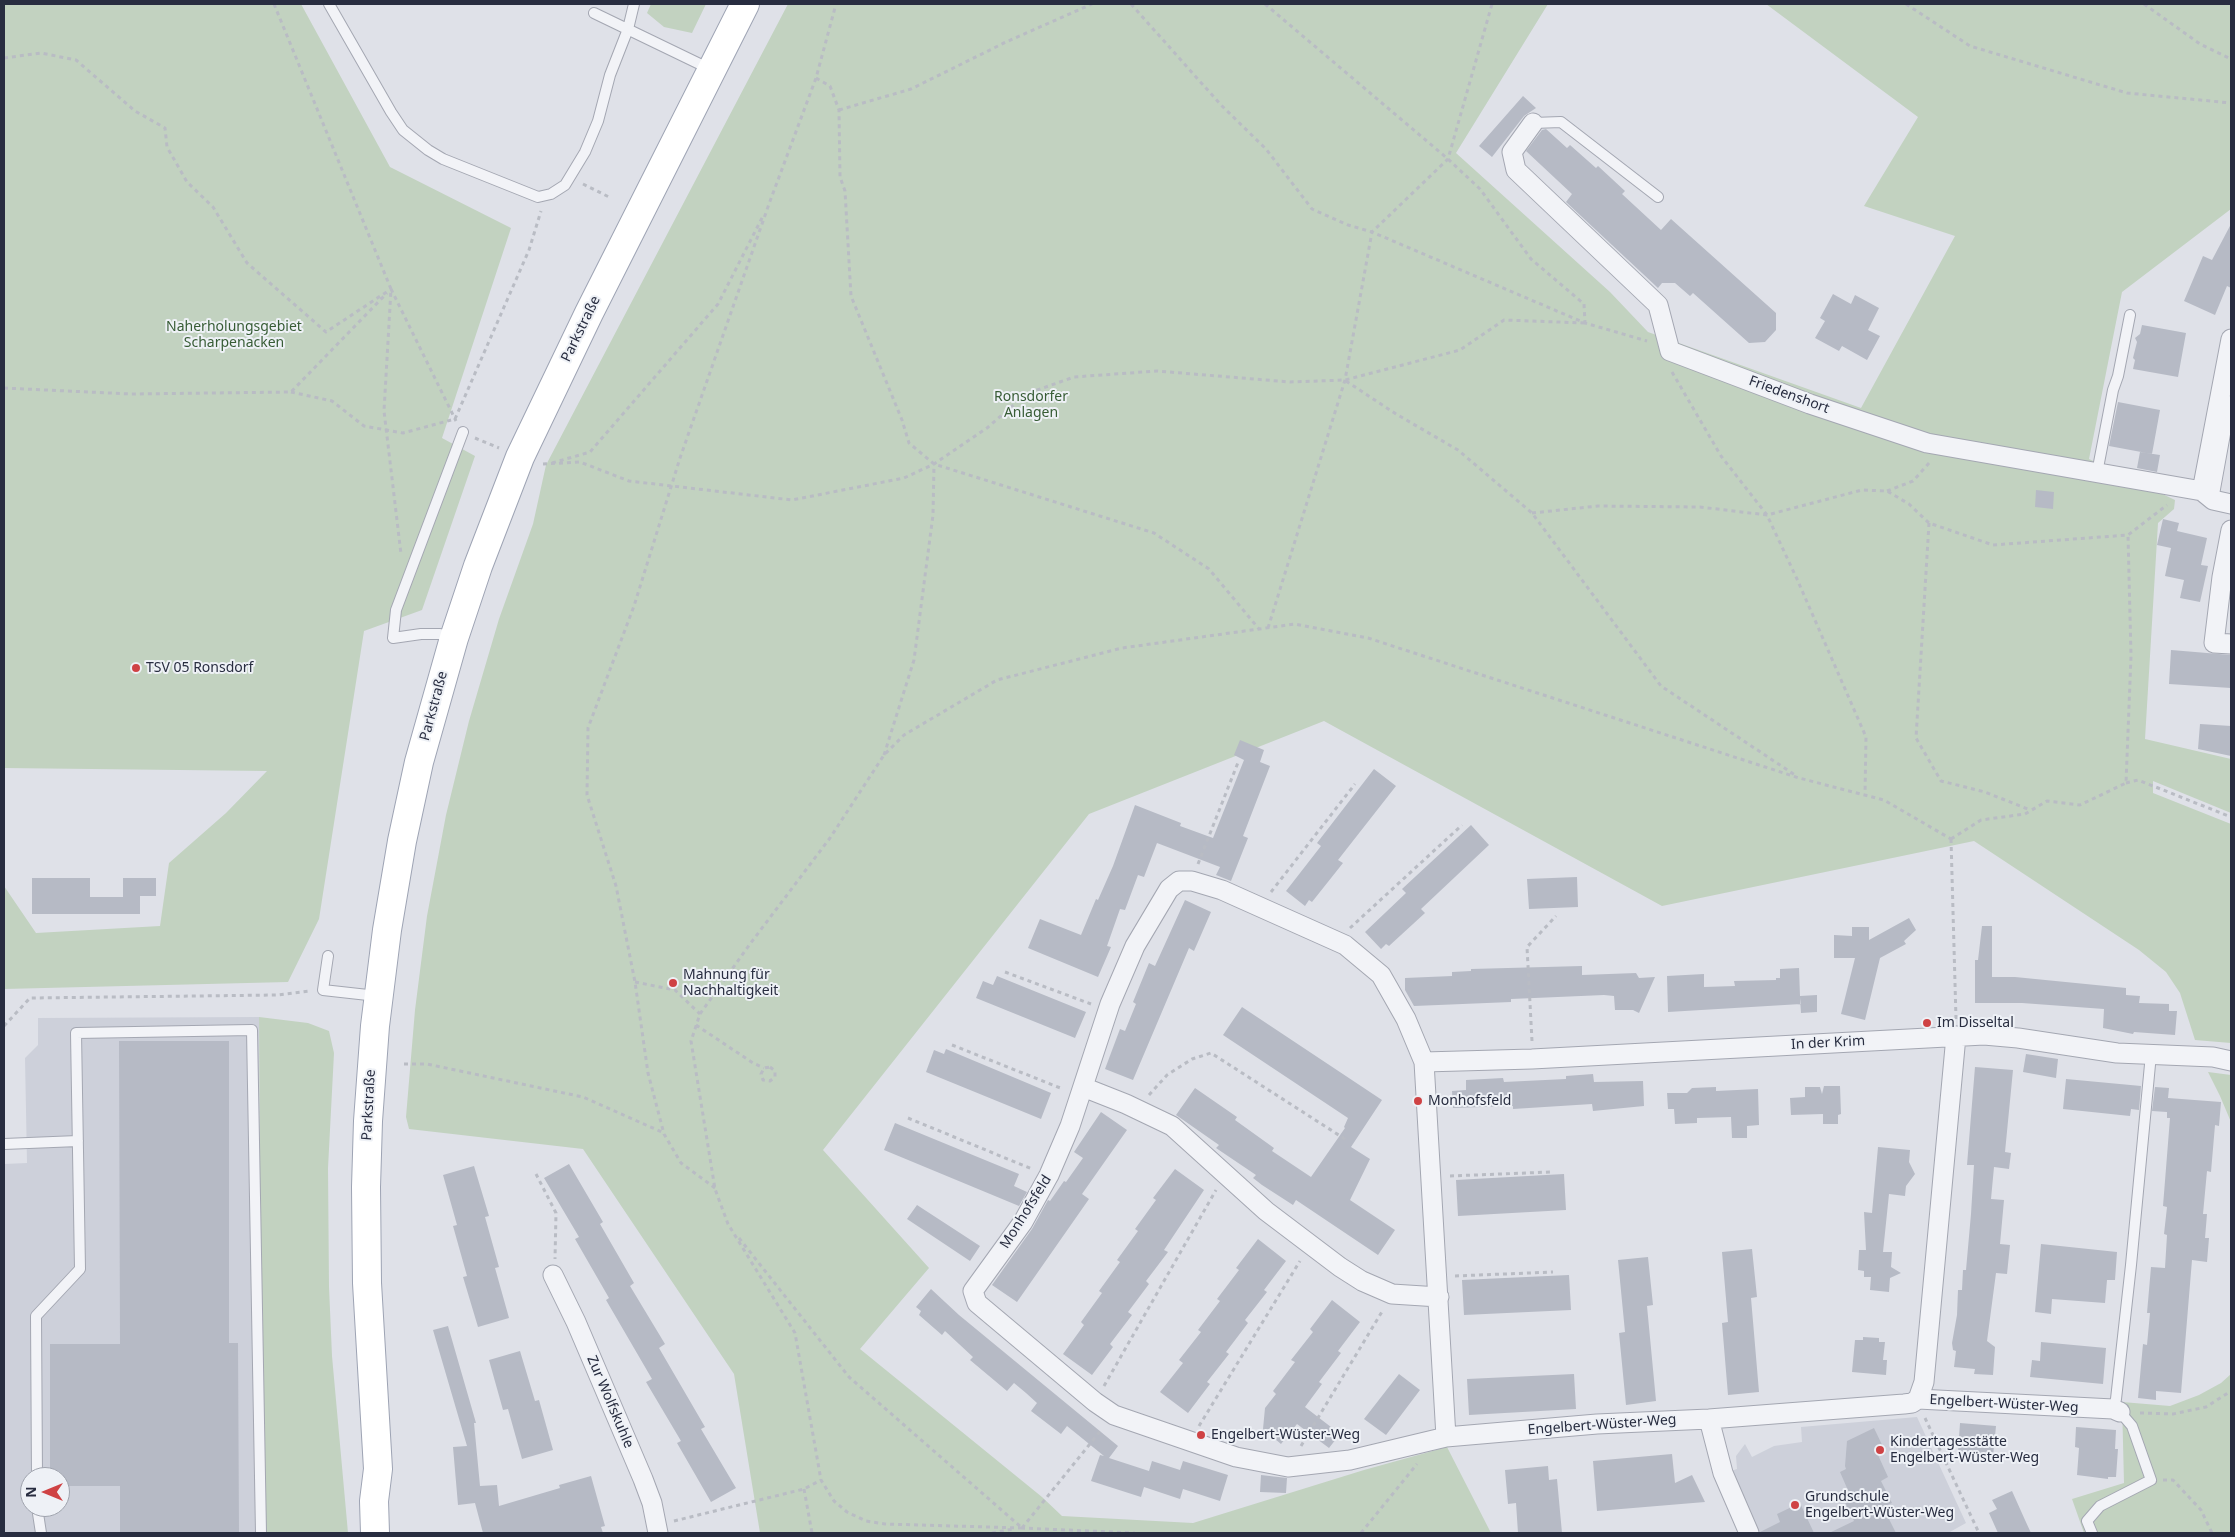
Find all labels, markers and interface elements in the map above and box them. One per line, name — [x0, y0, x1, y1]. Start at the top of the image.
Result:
street label: Parkstraße — [558, 293, 604, 365]
park label: Naherholungsgebiet Scharpenacken — [166, 319, 302, 352]
street label: Friedenshort — [1746, 373, 1832, 417]
park label: Ronsdorfer Anlagen — [994, 389, 1068, 422]
place label: TSV 05 Ronsdorf — [146, 660, 253, 676]
marker: TSV 05 Ronsdorf — [130, 662, 142, 674]
street label: Parkstraße — [417, 669, 451, 743]
place label: Mahnung für Nachhaltigkeit — [683, 967, 778, 1000]
marker: Mahnung für Nachhaltigkeit — [667, 977, 679, 989]
place label: Im Disseltal — [1937, 1015, 2014, 1031]
marker: Im Disseltal — [1921, 1017, 1933, 1029]
street label: In der Krim — [1791, 1033, 1865, 1053]
street label: Parkstraße — [359, 1069, 379, 1141]
place label: Monhofsfeld — [1428, 1093, 1511, 1109]
marker: Monhofsfeld — [1412, 1095, 1424, 1107]
street label: Monhofsfeld — [997, 1172, 1055, 1252]
street label: Zur Wolfskuhle — [583, 1353, 637, 1451]
street label: Engelbert-Wüster-Weg — [1929, 1392, 2079, 1416]
street label: Engelbert-Wüster-Weg — [1527, 1411, 1677, 1439]
place label: Engelbert-Wüster-Weg — [1211, 1427, 1360, 1443]
marker: Engelbert-Wüster-Weg — [1195, 1429, 1207, 1441]
place label: Kindertagesstätte Engelbert-Wüster-Weg — [1890, 1434, 2039, 1466]
marker: Kindertagesstätte Engelbert-Wüster-Weg — [1874, 1444, 1886, 1456]
north arrow — [20, 1467, 70, 1517]
text: N — [21, 1486, 40, 1498]
place label: Grundschule Engelbert-Wüster-Weg — [1805, 1489, 1954, 1521]
marker: Grundschule Engelbert-Wüster-Weg — [1789, 1499, 1801, 1511]

